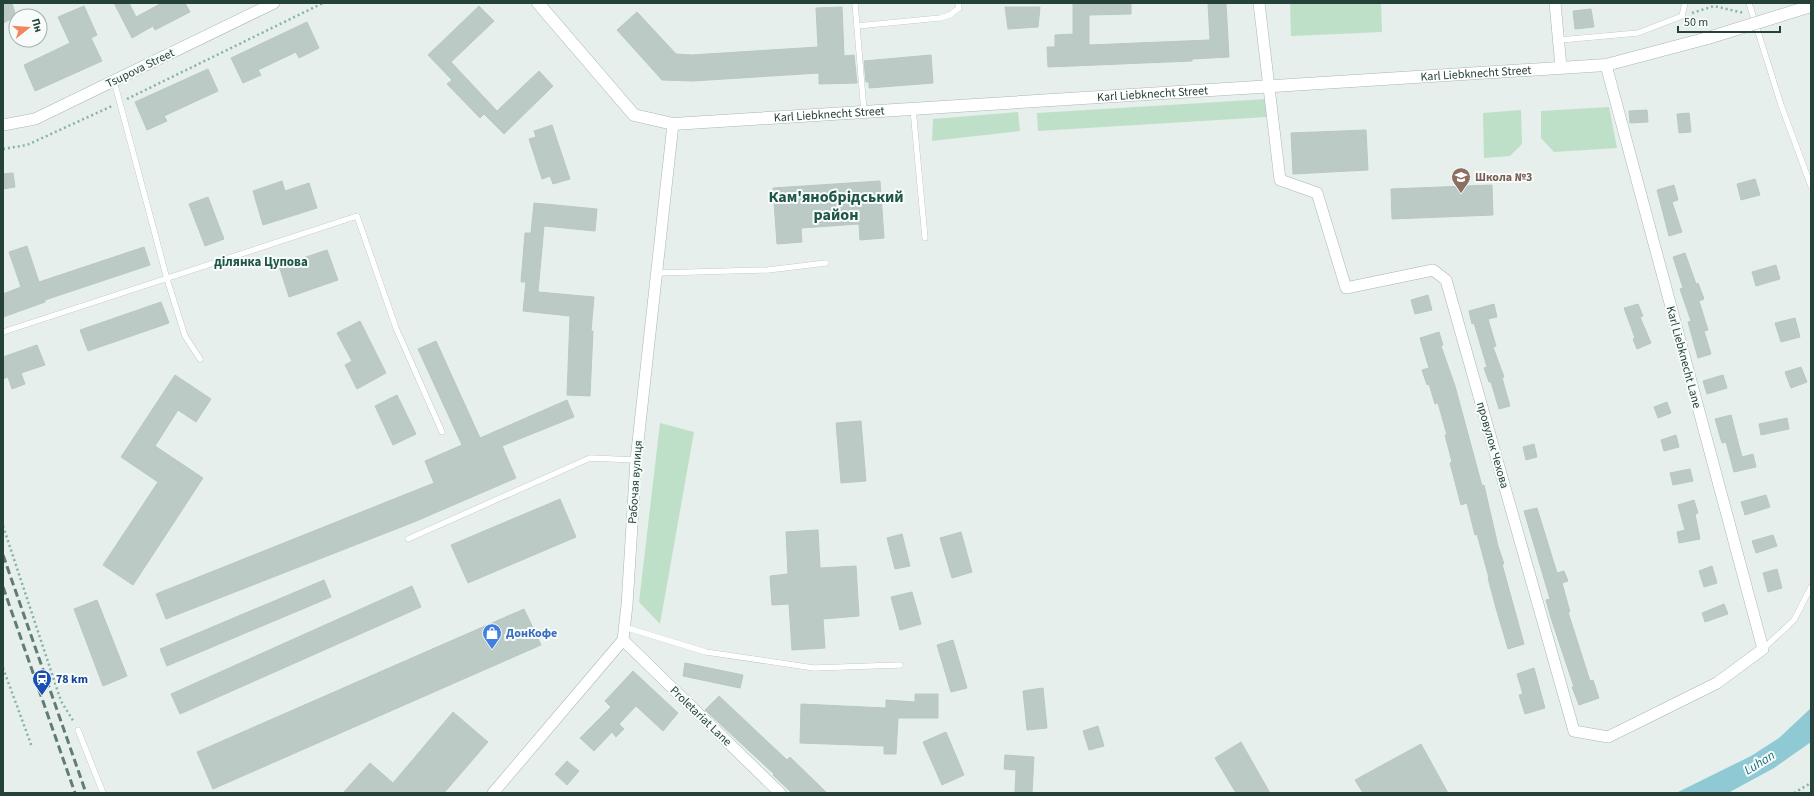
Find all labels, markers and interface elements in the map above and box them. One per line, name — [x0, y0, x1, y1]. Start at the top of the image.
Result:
north arrow — [8, 8, 48, 48]
scale bar — [1678, 8, 1780, 34]
text: 50 m — [1684, 14, 1708, 31]
text: Пн — [28, 16, 46, 34]
street label: Tsupova Street — [103, 45, 177, 92]
street label: Karl Liebknecht Street — [1420, 62, 1532, 86]
street label: Karl Liebknecht Street — [1097, 82, 1209, 106]
street label: Karl Liebknecht Street — [773, 103, 885, 127]
school or university icon: Школа №3 — [1450, 166, 1472, 194]
place label: Школа №3 — [1475, 169, 1532, 186]
district label: Кам'янобрідський район — [768, 186, 904, 226]
district label: ділянка Цупова — [214, 253, 308, 271]
street label: Karl Liebknecht Lane — [1662, 304, 1705, 410]
street label: провулок Чехова — [1472, 400, 1513, 490]
street label: Рабочая вулиця — [624, 440, 647, 524]
shop icon: ДонКофе — [481, 622, 503, 650]
place label: ДонКофе — [506, 625, 557, 642]
station icon: 78 km — [31, 668, 53, 696]
place label: 78 km — [56, 671, 88, 688]
street label: Proletariat Lane — [666, 682, 735, 750]
water label: Luhan — [1741, 746, 1779, 779]

